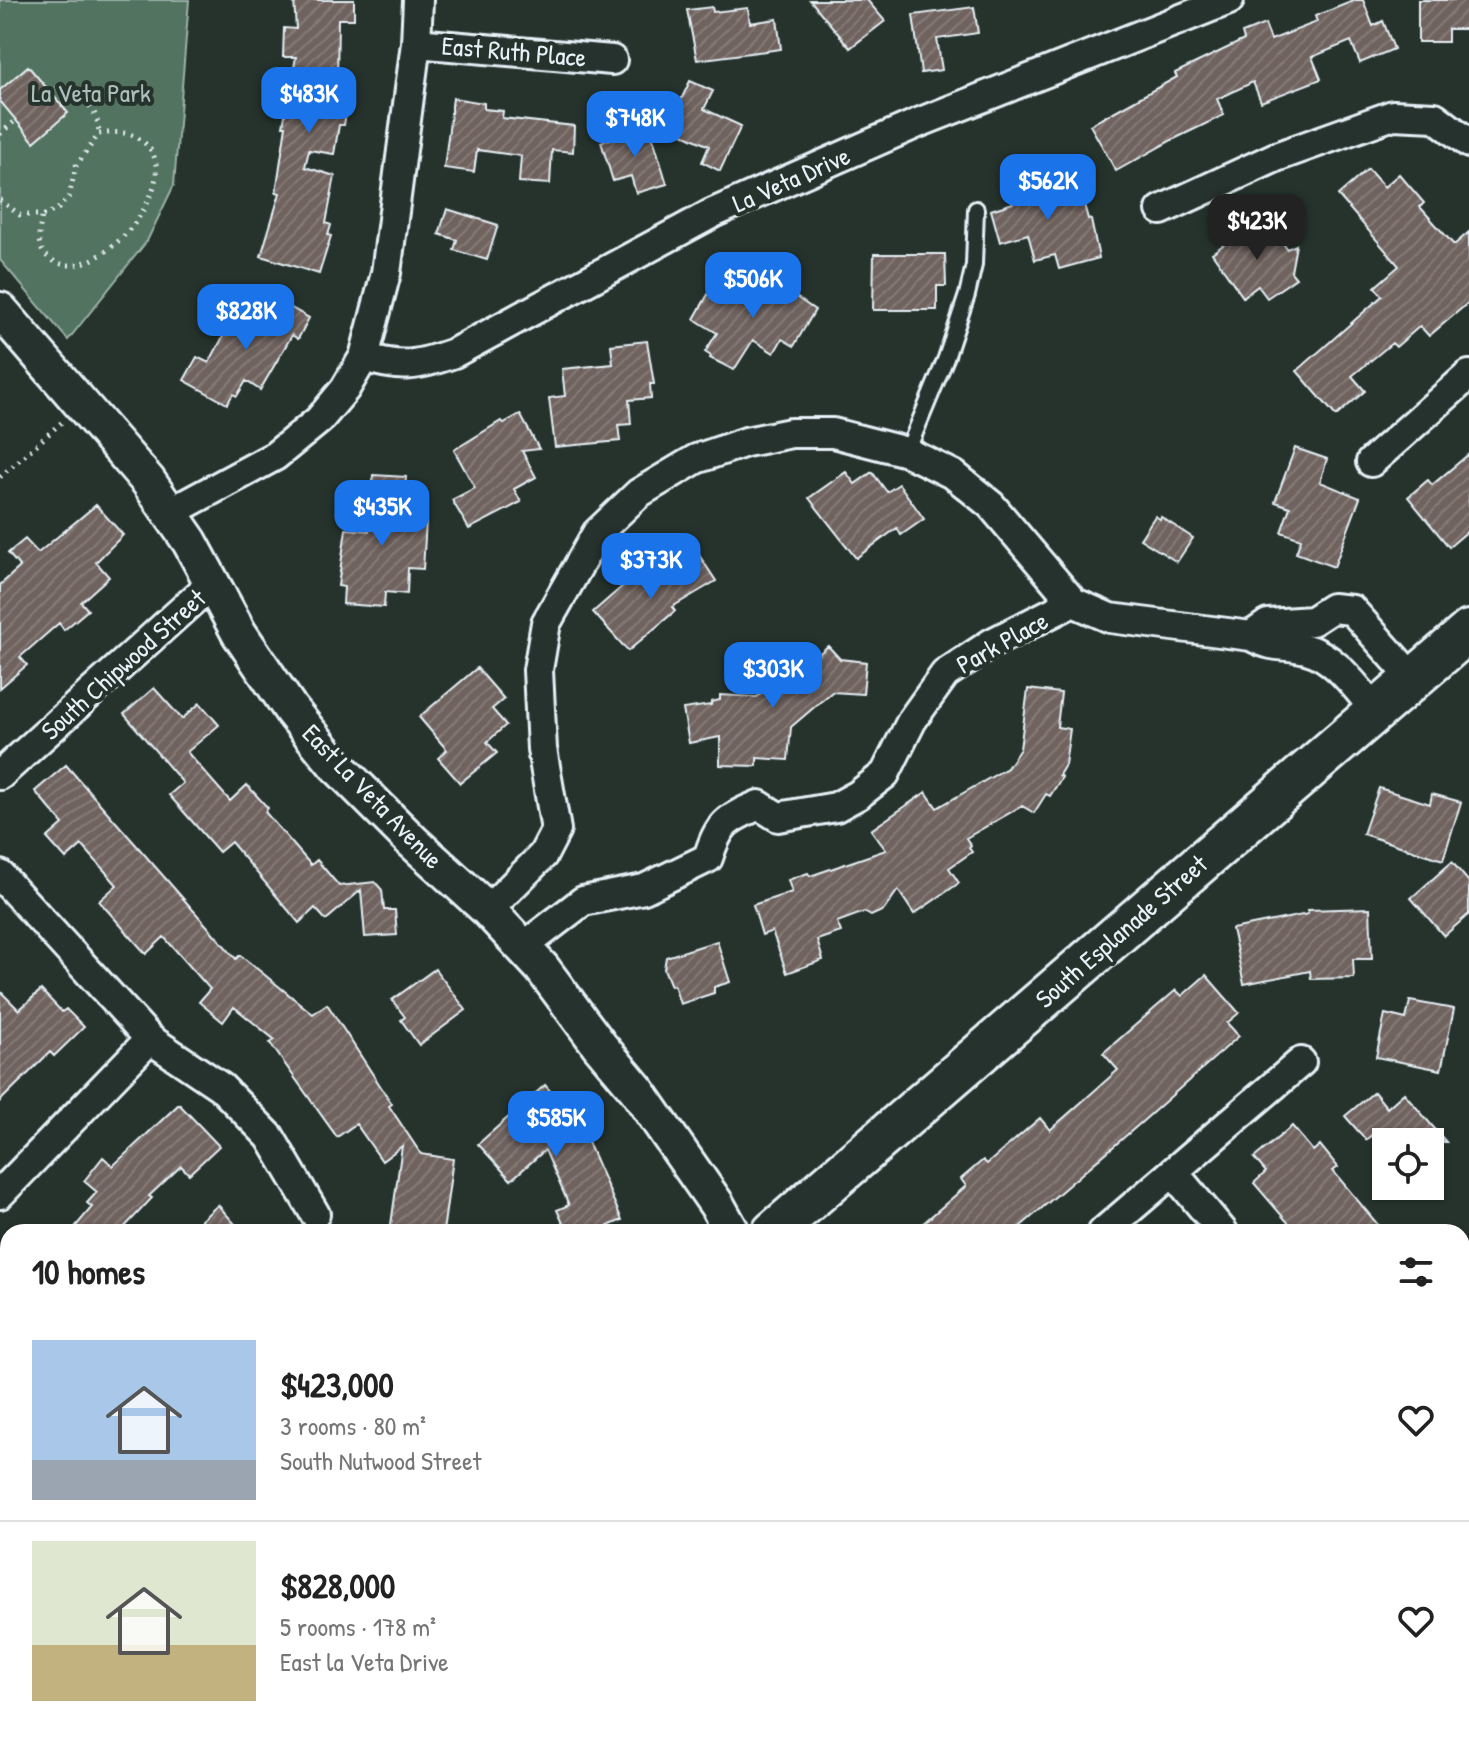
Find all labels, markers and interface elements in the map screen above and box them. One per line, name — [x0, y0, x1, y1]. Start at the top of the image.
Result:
street label: East Ruth Place — [440, 27, 588, 75]
pin: $483K — [253, 67, 365, 135]
park label: La Veta Park — [31, 75, 151, 110]
text: $483K — [279, 75, 339, 110]
pin: $748K — [579, 91, 691, 159]
text: $748K — [605, 99, 665, 134]
street label: La Veta Drive — [727, 138, 855, 220]
pin: $562K — [992, 154, 1104, 222]
text: $562K — [1018, 162, 1078, 197]
pin: $423K — [1201, 194, 1313, 262]
text: $423K — [1227, 202, 1287, 237]
pin: $506K — [697, 252, 809, 320]
text: $506K — [723, 260, 783, 295]
pin: $828K — [190, 284, 302, 352]
text: $828K — [215, 292, 277, 327]
pin: $435K — [326, 480, 438, 548]
text: $435K — [352, 488, 412, 523]
pin: $373K — [595, 533, 707, 601]
text: $373K — [620, 541, 682, 576]
street label: South Chipwood Street — [33, 580, 214, 747]
street label: Park Place — [950, 603, 1054, 681]
pin: $303K — [717, 642, 829, 710]
text: $303K — [742, 650, 804, 685]
street label: East La Veta Avenue — [295, 716, 451, 876]
street label: South Esplanade Street — [1028, 846, 1215, 1016]
pin: $585K — [500, 1091, 612, 1159]
text: $585K — [526, 1099, 586, 1134]
map controls — [1372, 1128, 1444, 1200]
button: locate — [1372, 1128, 1444, 1200]
text: 10 homes — [32, 1249, 145, 1295]
icon: filters — [1394, 1250, 1438, 1294]
text: $423,000 — [280, 1362, 394, 1408]
icon: home — [96, 1372, 192, 1468]
icon: heart — [1394, 1398, 1438, 1442]
text: 3 rooms · 80 m² — [280, 1408, 426, 1443]
text: South Nutwood Street — [280, 1443, 481, 1478]
text: $828,000 — [280, 1563, 395, 1609]
icon: home — [96, 1573, 192, 1669]
icon: heart — [1394, 1599, 1438, 1643]
text: 5 rooms · 178 m² — [280, 1609, 436, 1644]
text: East la Veta Drive — [280, 1644, 449, 1679]

